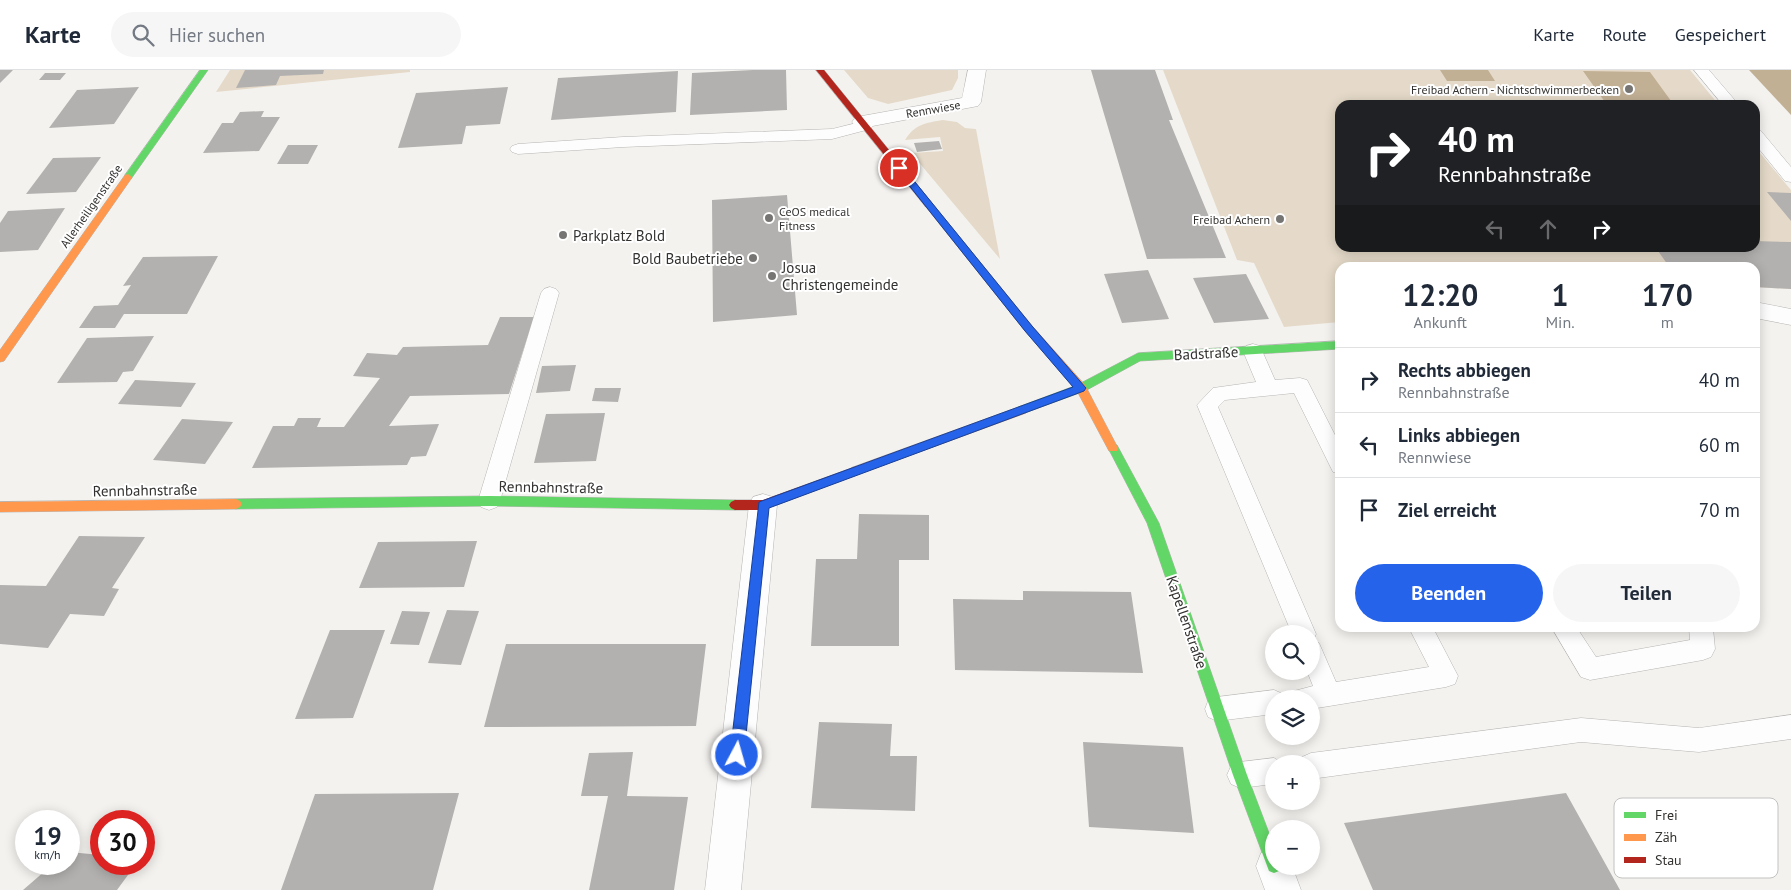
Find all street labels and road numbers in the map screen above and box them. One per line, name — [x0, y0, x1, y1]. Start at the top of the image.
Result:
street label: Rennwiese — [905, 97, 961, 121]
street label: Allerheiligenstraße — [57, 161, 125, 251]
street label: Badstraße — [1173, 342, 1239, 364]
street label: Rennbahnstraße — [499, 477, 603, 497]
street label: Rennbahnstraße — [93, 480, 197, 500]
street label: Kapellenstraße — [1162, 573, 1212, 671]

